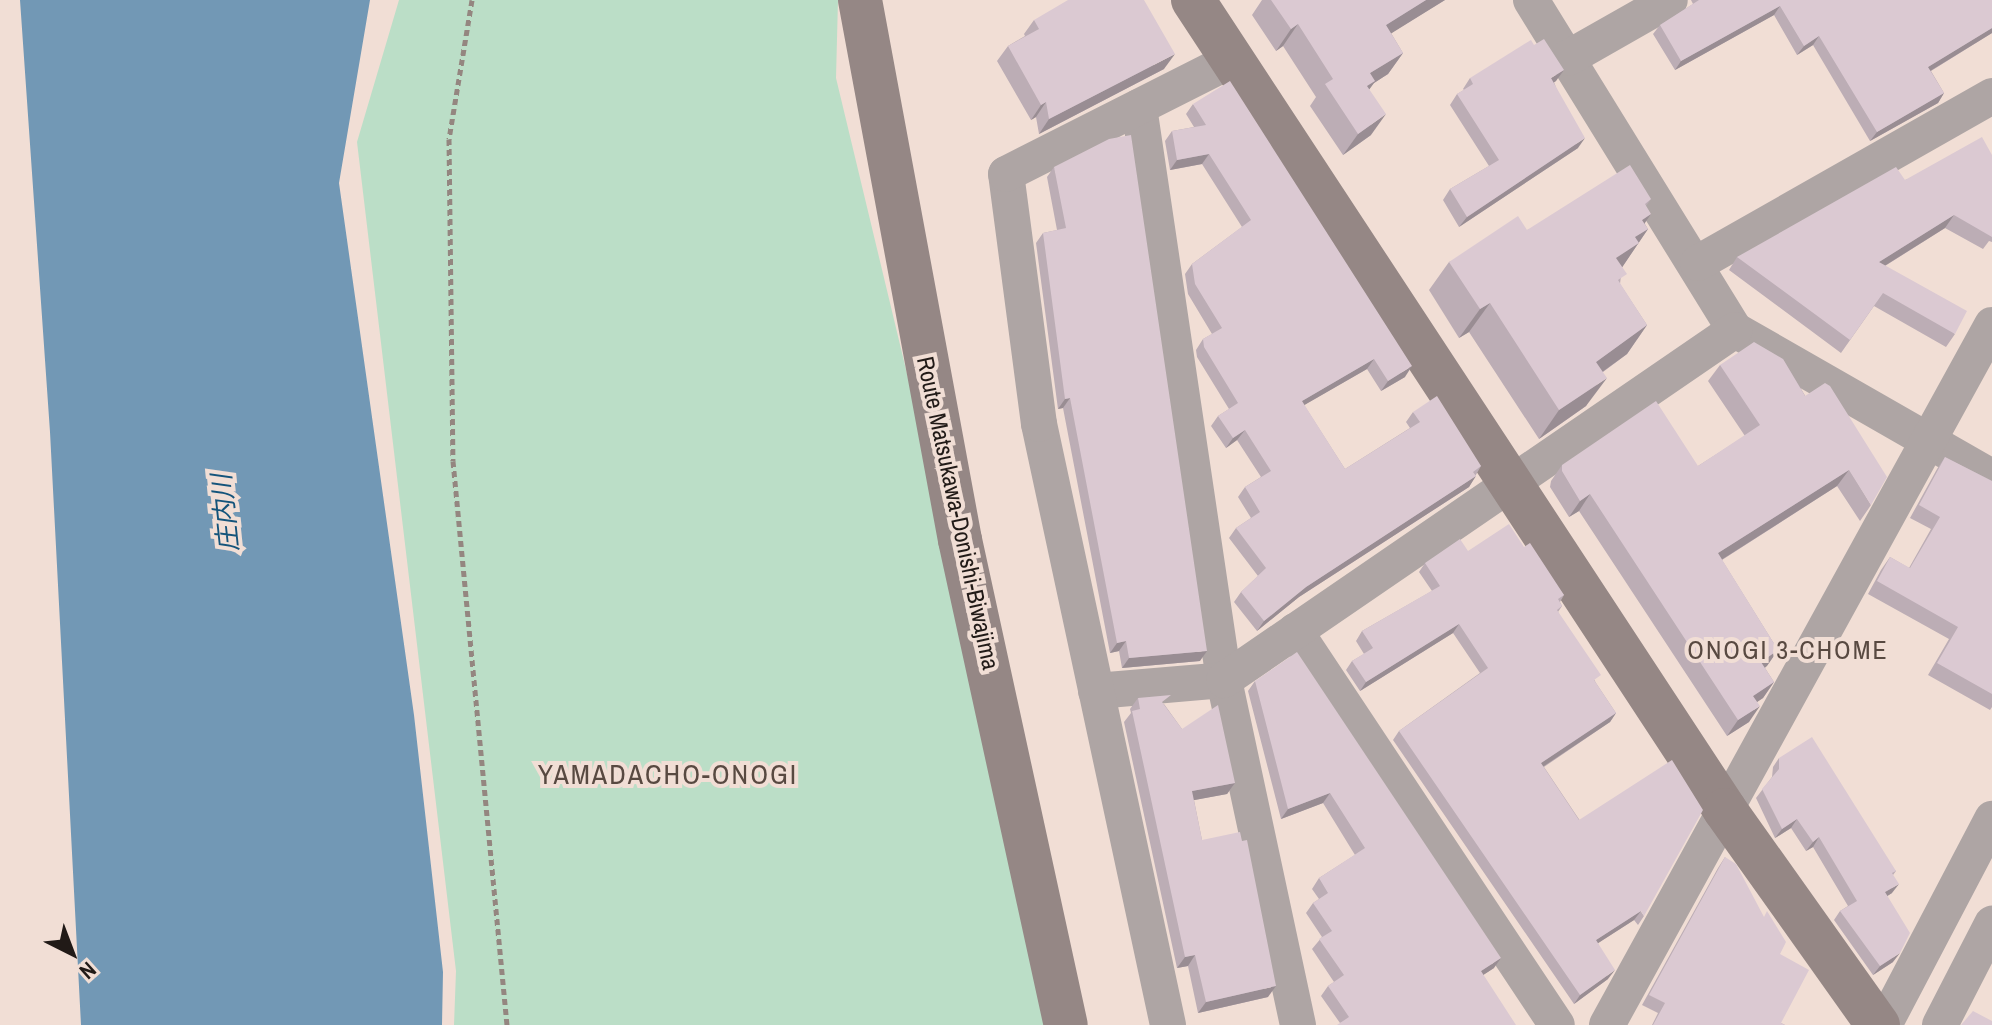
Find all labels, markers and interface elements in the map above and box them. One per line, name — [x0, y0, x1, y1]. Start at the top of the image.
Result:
street label: Route Matsukawa-Donishi-Biwajima — [911, 354, 1005, 672]
water label: 庄内川 — [205, 473, 245, 553]
district label: ONOGI 3-CHOME — [1687, 634, 1889, 666]
district label: YAMADACHO-ONOGI — [538, 757, 798, 791]
north arrow — [32, 913, 112, 993]
text: N — [73, 955, 103, 986]

